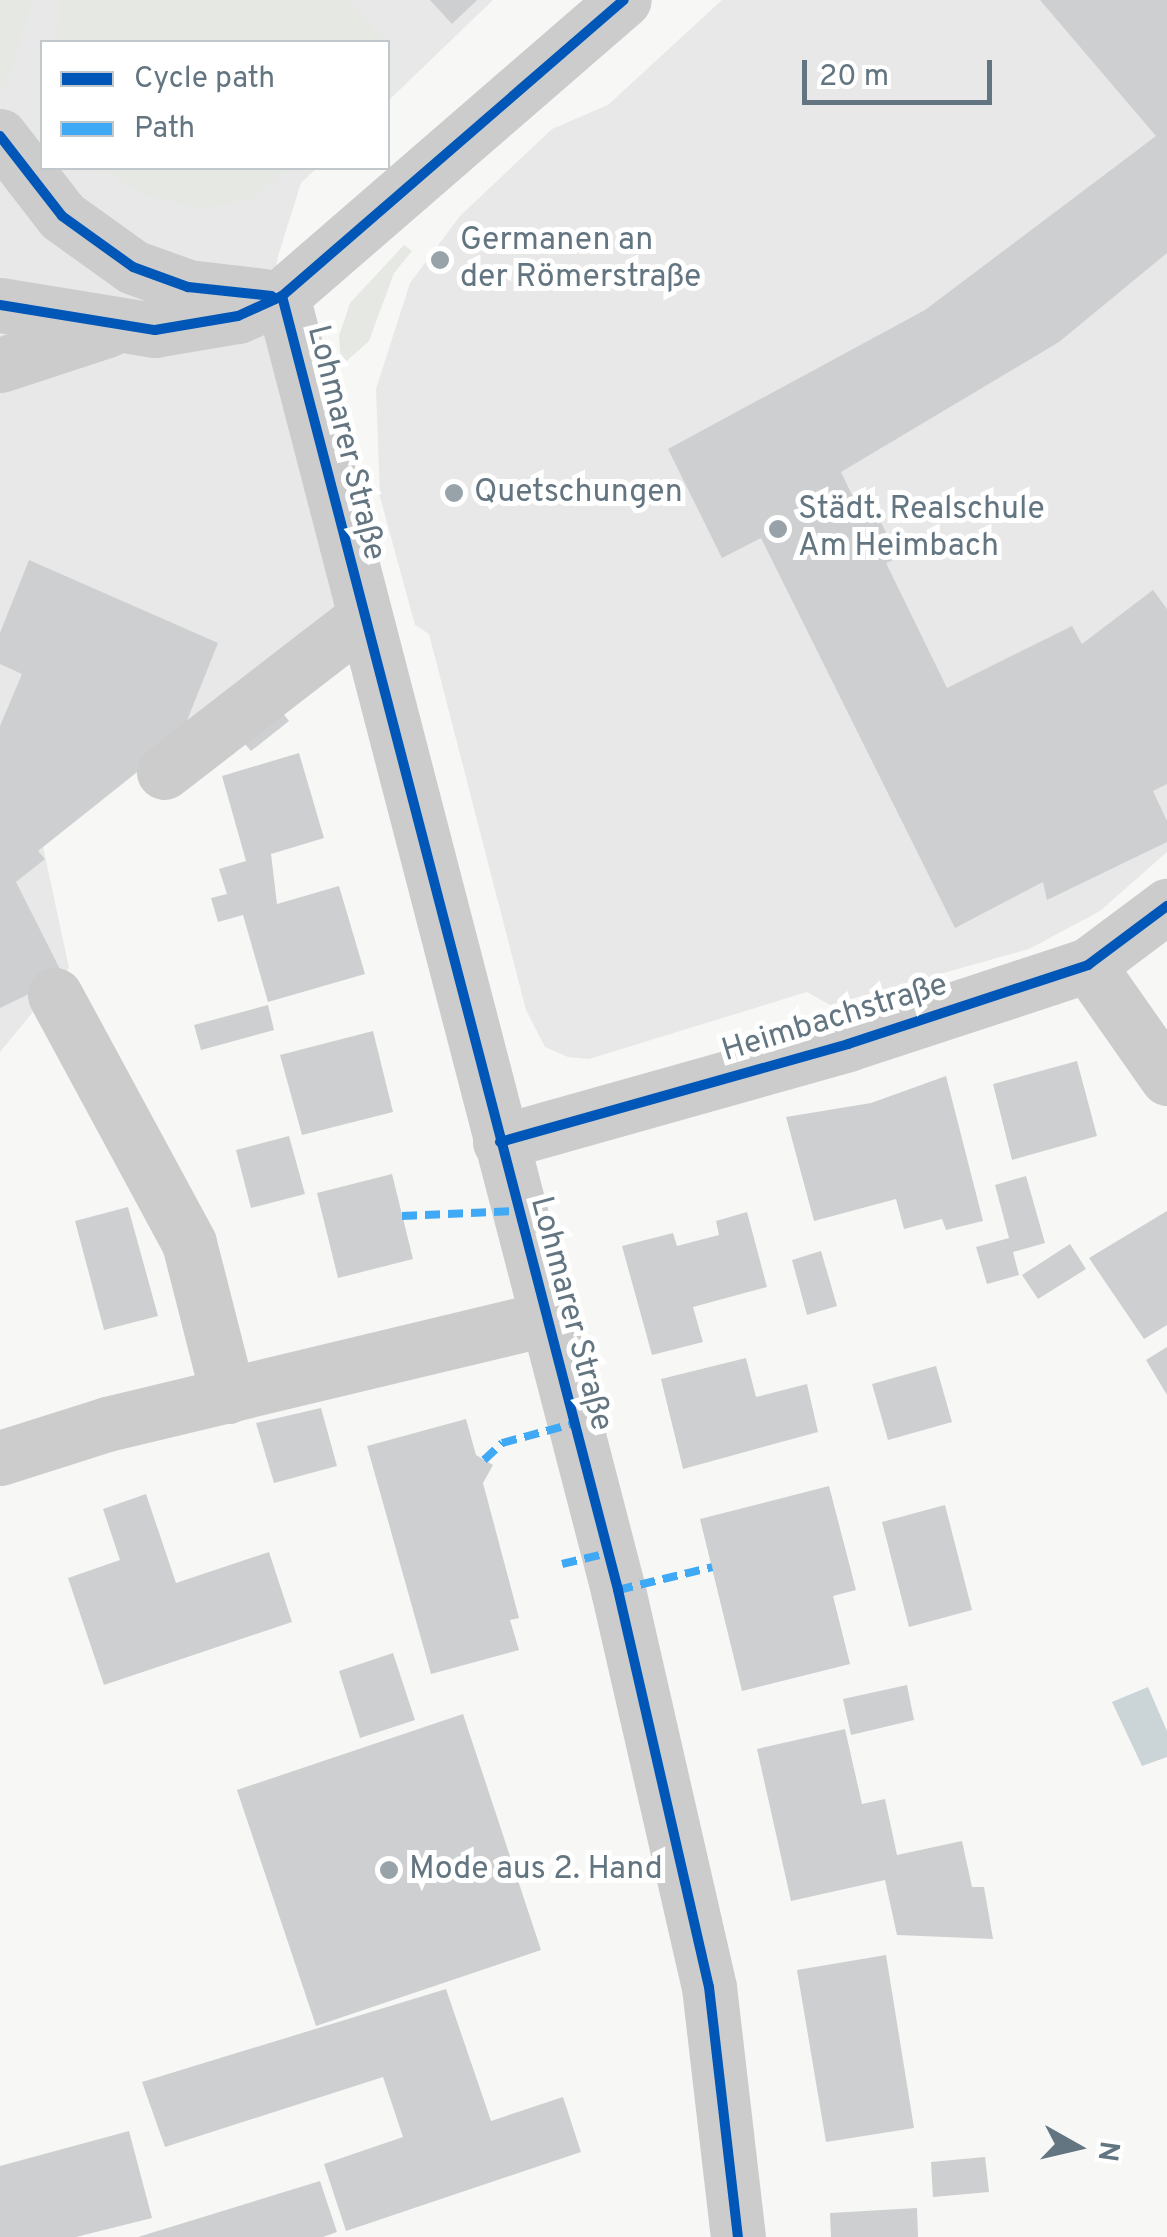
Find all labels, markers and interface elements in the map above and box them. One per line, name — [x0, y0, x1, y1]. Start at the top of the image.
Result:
legend — [40, 40, 390, 170]
scale bar — [807, 40, 997, 102]
text: 20 m — [819, 59, 889, 96]
text: Cycle path — [134, 61, 275, 98]
text: Path — [134, 111, 195, 148]
place label: Germanen an der Römerstraße — [460, 223, 701, 298]
marker: Germanen an der Römerstraße — [429, 249, 451, 271]
street label: Lohmarer Straße — [297, 321, 393, 565]
place label: Quetschungen — [474, 474, 683, 512]
marker: Quetschungen — [443, 482, 465, 504]
place label: Städt. Realschule Am Heimbach — [798, 492, 1045, 567]
marker: Städt. Realschule Am Heimbach — [767, 518, 789, 540]
street label: Heimbachstraße — [718, 966, 952, 1072]
street label: Lohmarer Straße — [520, 1193, 620, 1435]
place label: Mode aus 2. Hand — [409, 1851, 663, 1889]
marker: Mode aus 2. Hand — [378, 1859, 400, 1881]
north arrow — [1027, 2097, 1127, 2197]
text: N — [1087, 2139, 1126, 2164]

